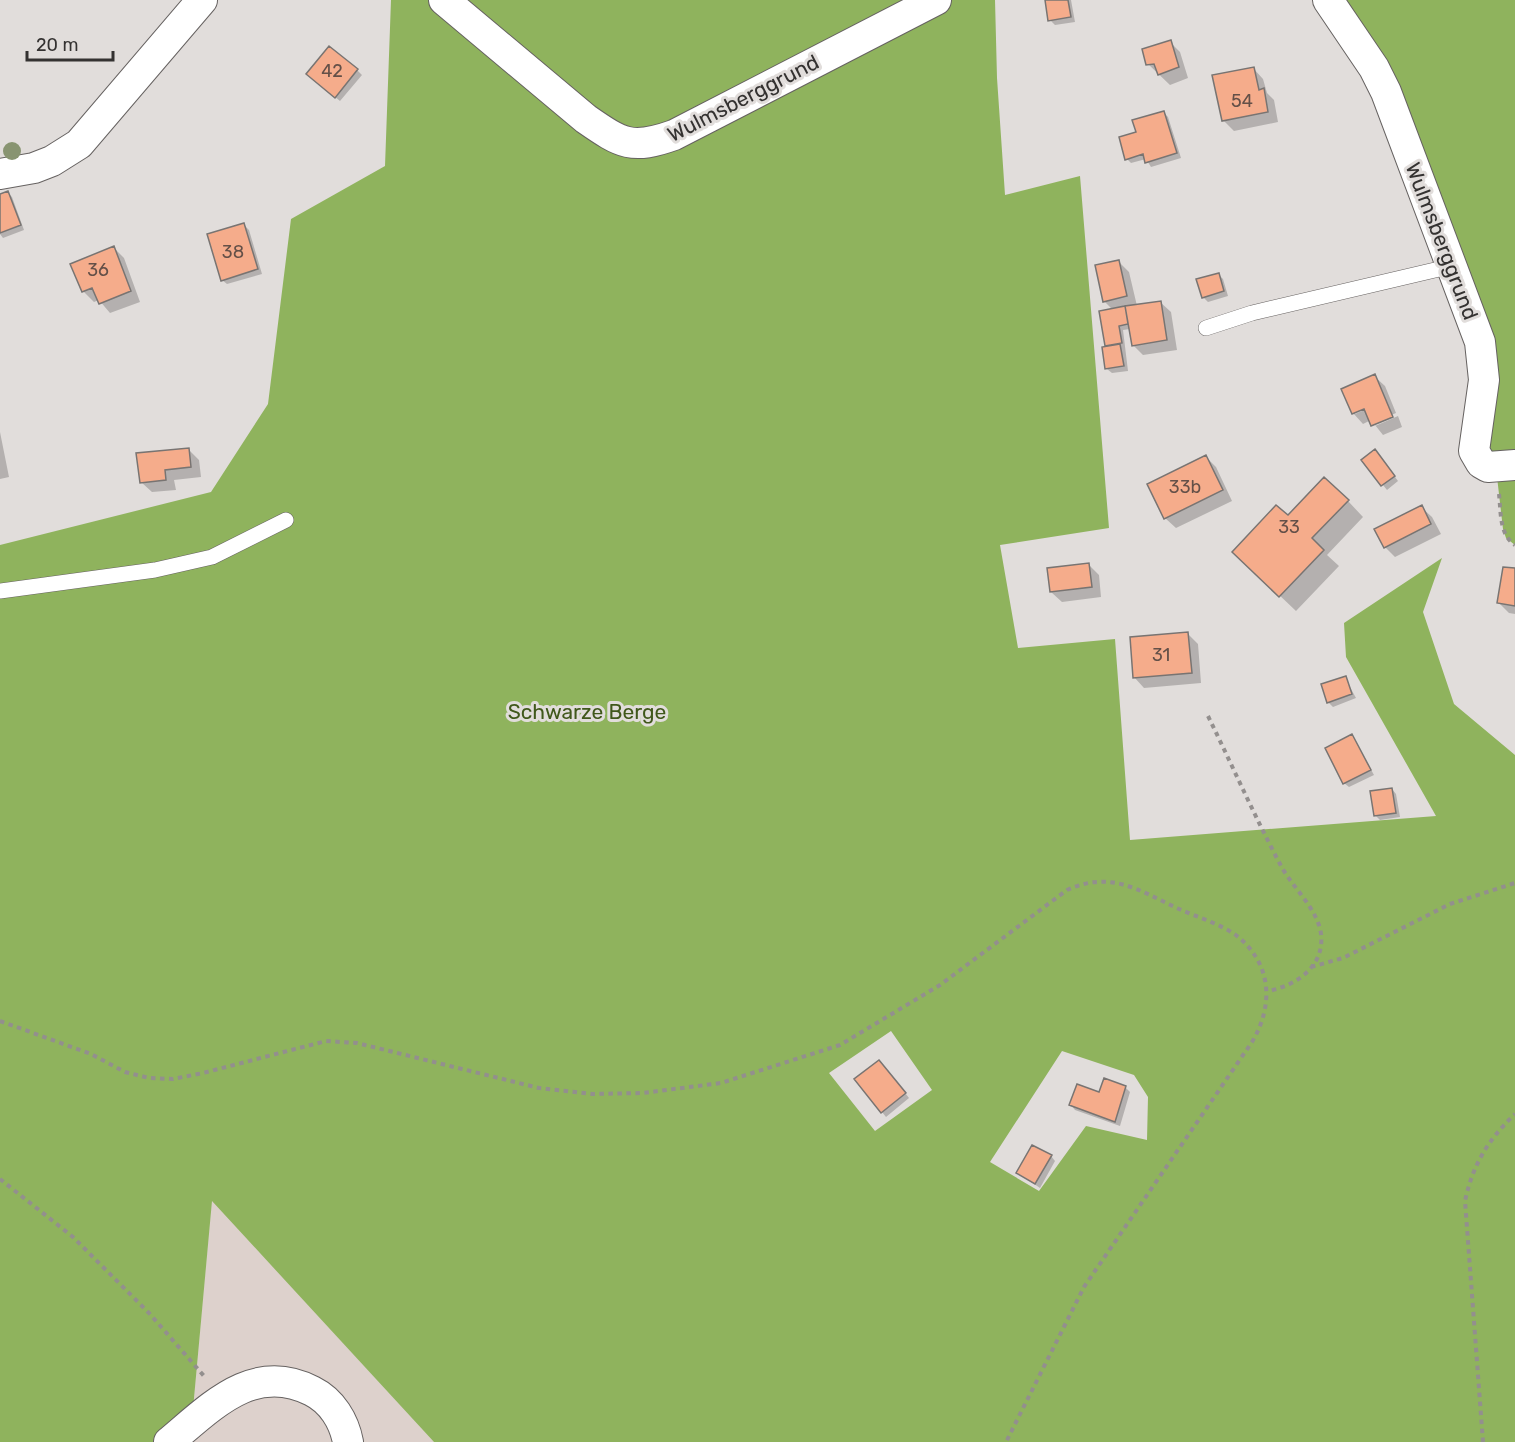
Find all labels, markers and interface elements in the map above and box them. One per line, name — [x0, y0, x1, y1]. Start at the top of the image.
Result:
scale bar — [27, 24, 112, 62]
text: 20 m — [36, 34, 78, 56]
street label: Wulmsberggrund — [663, 49, 823, 147]
house number: 42 — [321, 60, 343, 82]
house number: 54 — [1231, 90, 1253, 112]
street label: Wulmsberggrund — [1400, 159, 1484, 323]
house number: 38 — [222, 241, 244, 263]
house number: 36 — [87, 259, 109, 281]
house number: 33b — [1169, 476, 1201, 498]
house number: 33 — [1278, 516, 1300, 538]
house number: 31 — [1152, 644, 1170, 666]
park label: Schwarze Berge — [508, 699, 666, 724]

